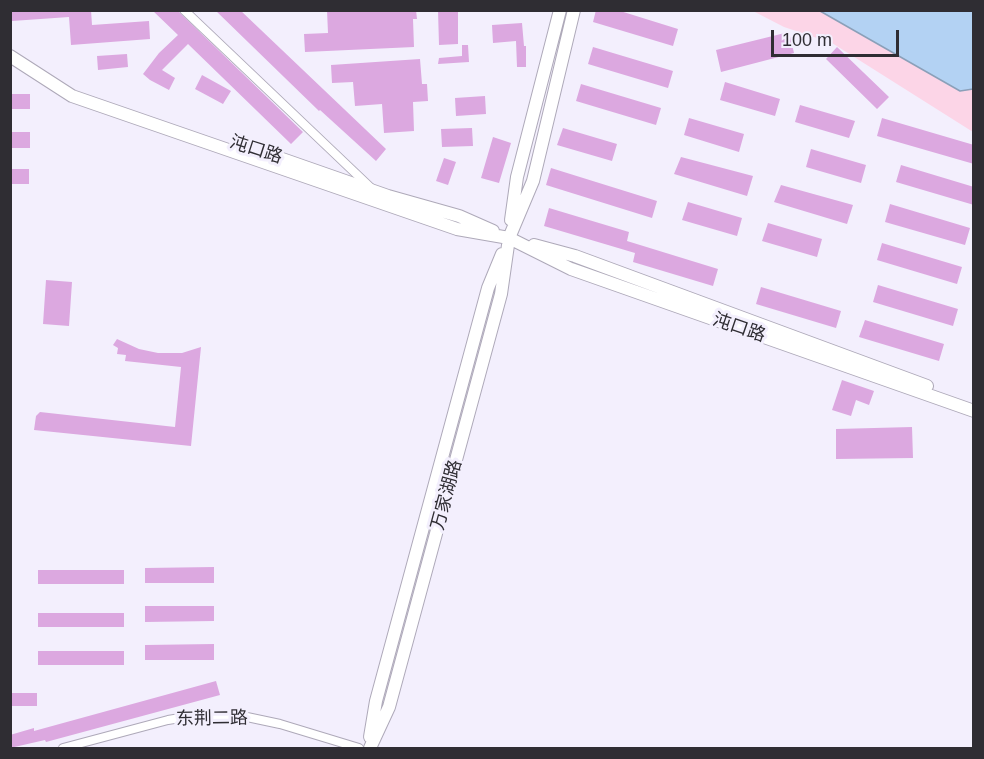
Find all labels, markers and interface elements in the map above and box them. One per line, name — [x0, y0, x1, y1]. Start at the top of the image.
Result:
scale bar — [774, 18, 902, 56]
text: 100 m — [782, 30, 832, 50]
street label: 沌口路 — [227, 131, 285, 169]
street label: 沌口路 — [710, 309, 768, 347]
street label: 万家湖路 — [427, 457, 467, 533]
street label: 东荆二路 — [176, 708, 248, 730]

